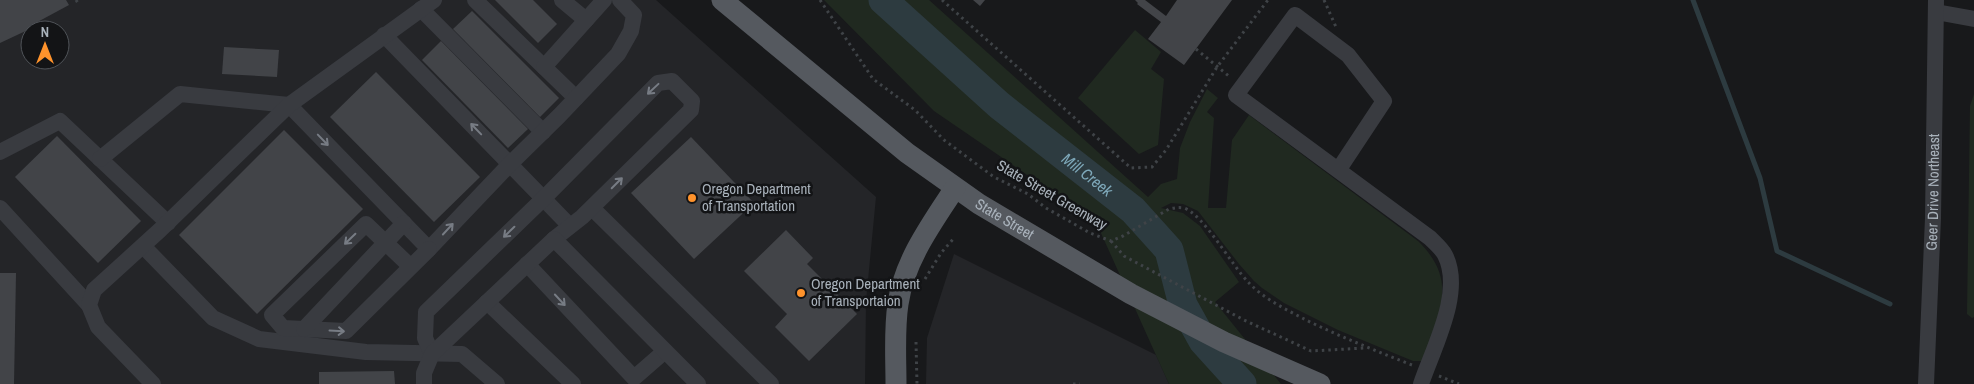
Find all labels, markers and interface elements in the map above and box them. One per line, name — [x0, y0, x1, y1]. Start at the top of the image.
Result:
north arrow — [20, 20, 70, 70]
text: N — [41, 23, 49, 41]
one-way arrow — [647, 83, 659, 95]
one-way arrow — [470, 123, 482, 135]
one-way arrow — [317, 133, 329, 146]
street label: Geer Drive Northeast — [1921, 133, 1944, 251]
water label: Mill Creek — [1058, 148, 1118, 202]
street label: State Street Greenway — [994, 156, 1110, 234]
one-way arrow — [611, 177, 623, 189]
place label: Oregon Department of Transportation — [702, 178, 811, 216]
marker: Oregon Department of Transportation — [686, 192, 698, 204]
street label: State Street — [972, 194, 1036, 242]
one-way arrow — [442, 222, 454, 235]
one-way arrow — [503, 226, 515, 238]
one-way arrow — [344, 233, 357, 245]
place label: Oregon Department of Transportaion — [811, 273, 920, 311]
marker: Oregon Department of Transportaion — [795, 287, 807, 299]
one-way arrow — [554, 293, 566, 306]
one-way arrow — [329, 326, 345, 335]

